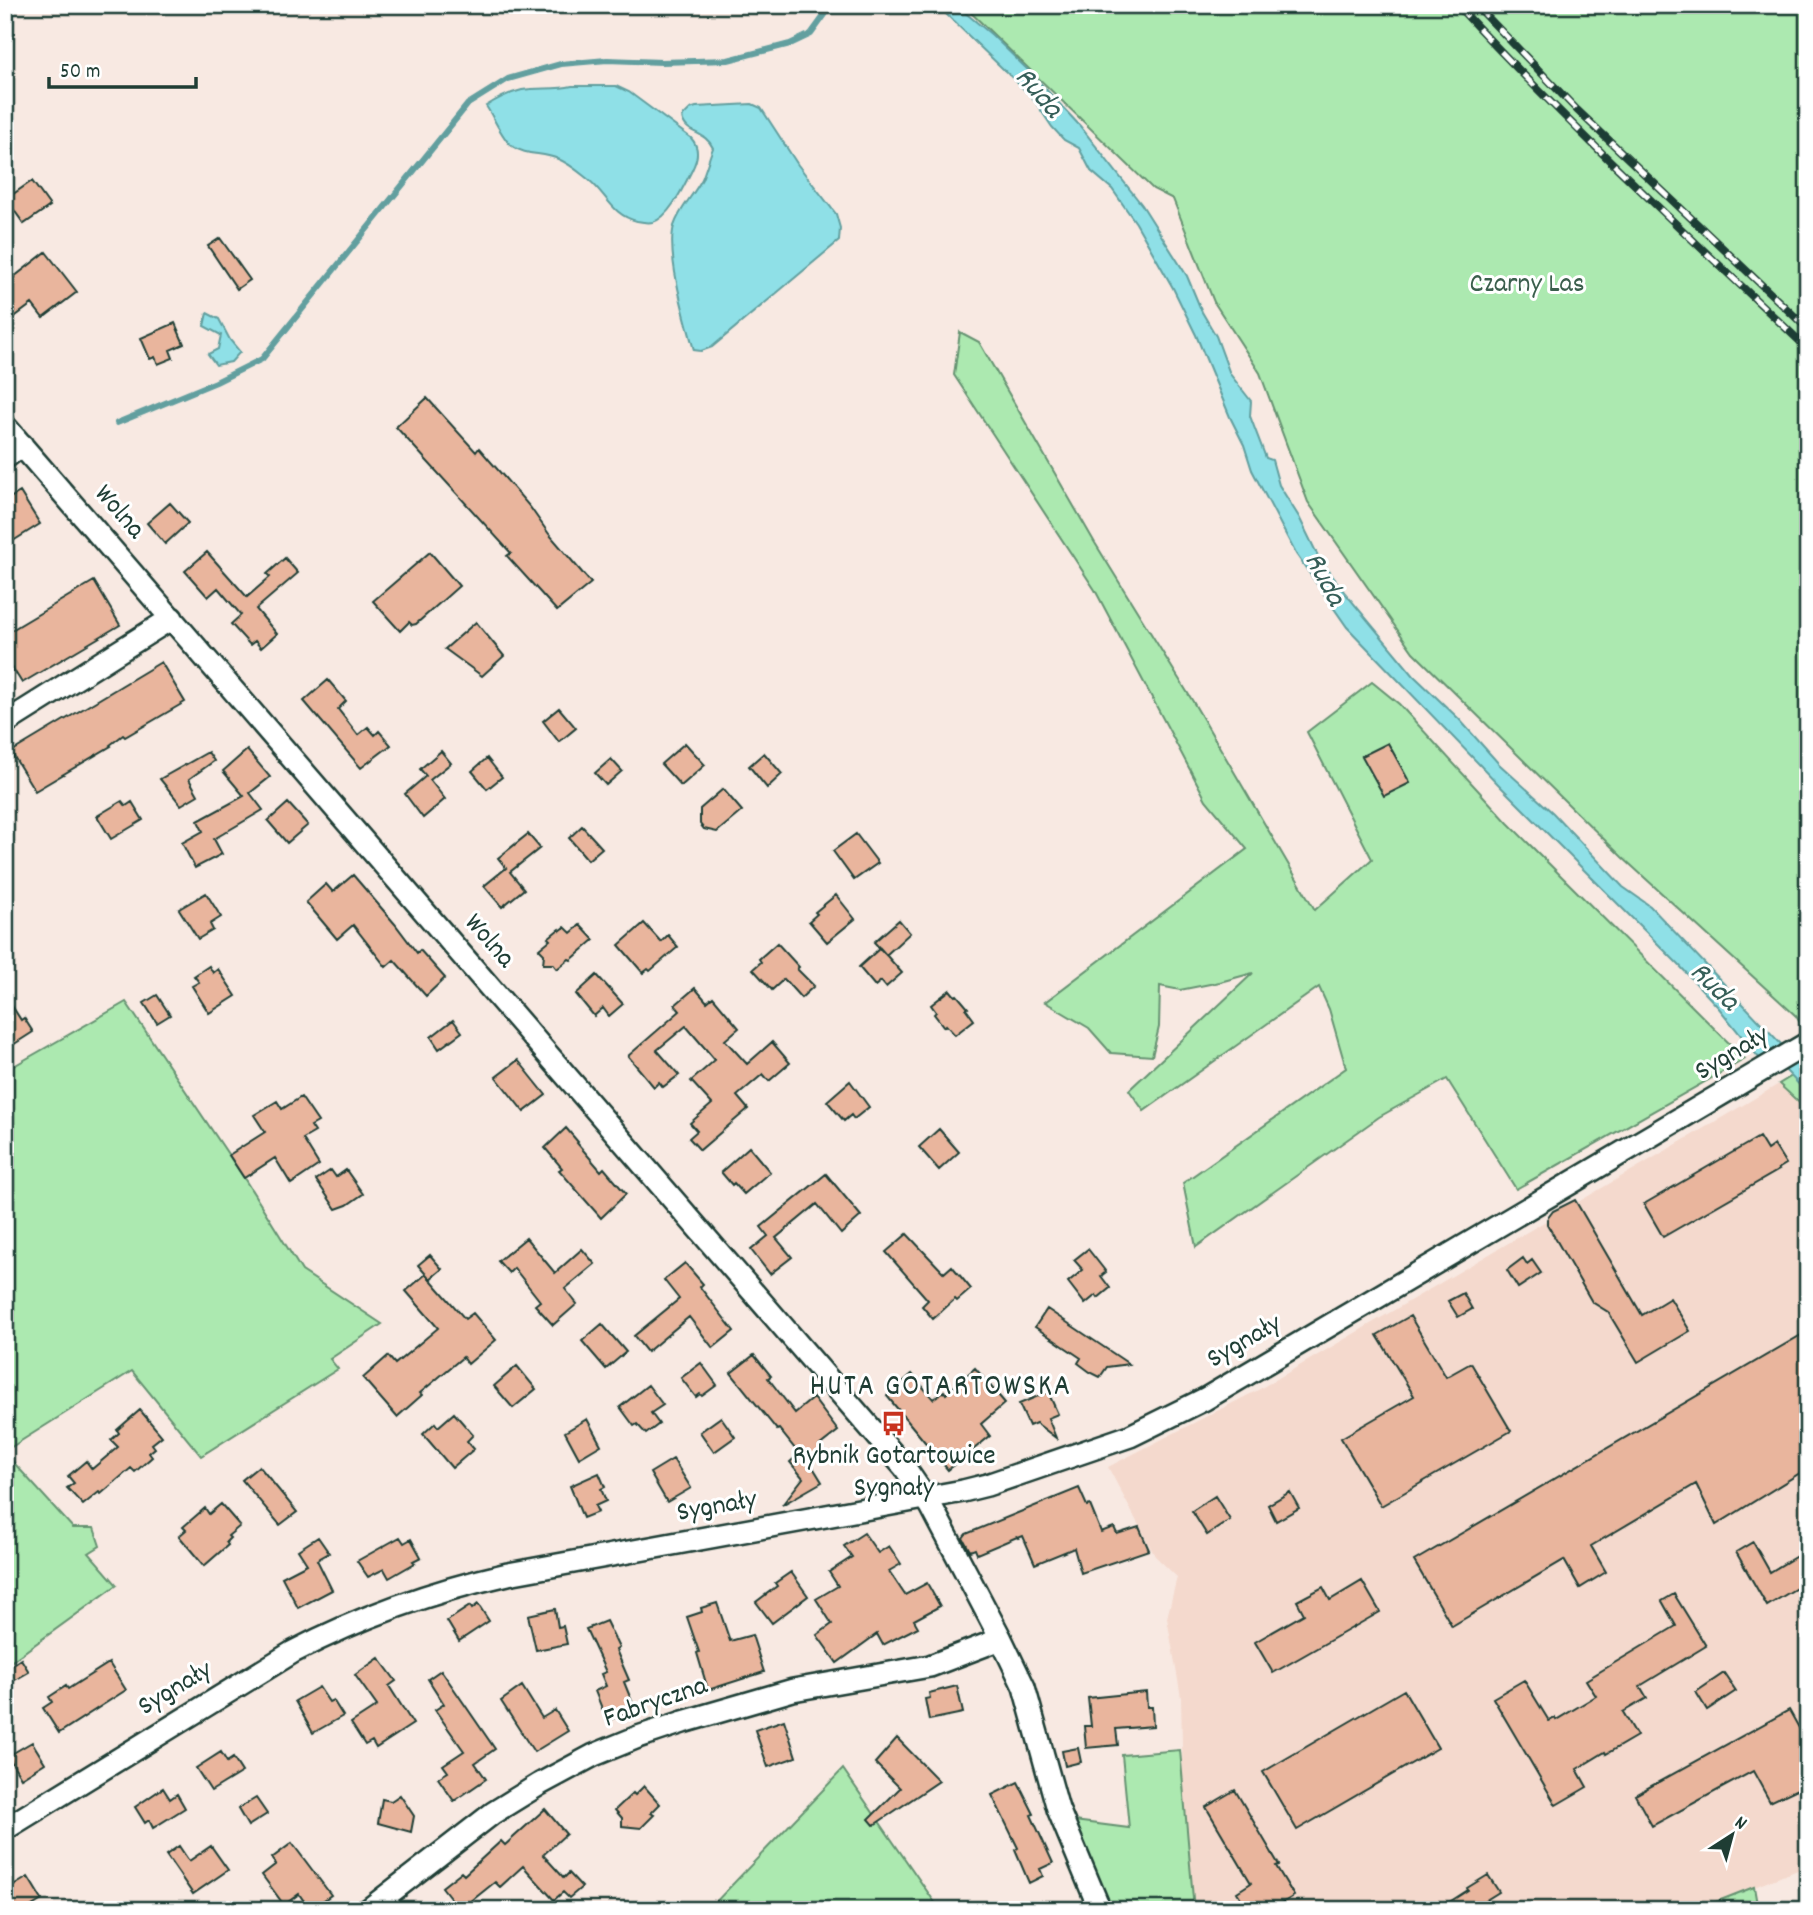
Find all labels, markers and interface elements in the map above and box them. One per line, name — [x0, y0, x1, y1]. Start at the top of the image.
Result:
scale bar — [49, 46, 196, 90]
text: 50 m — [60, 58, 100, 88]
water label: Ruda — [1003, 59, 1073, 131]
park label: Czarny Las — [1469, 266, 1585, 306]
street label: Wolna — [83, 477, 154, 550]
water label: Ruda — [1291, 545, 1356, 616]
street label: Wolna — [453, 906, 524, 979]
water label: Ruda — [1678, 953, 1749, 1024]
street label: Sygnały — [1688, 1017, 1778, 1093]
street label: Sygnały — [1200, 1305, 1290, 1380]
district label: HUTA GOTARTOWSKA — [810, 1367, 1072, 1410]
bus stop icon: Rybnik Gotartowice Sygnały — [880, 1410, 908, 1438]
place label: Rybnik Gotartowice Sygnały — [792, 1438, 996, 1510]
street label: Sygnały — [674, 1481, 761, 1535]
street label: Sygnały — [131, 1652, 221, 1728]
street label: Fabryczna — [599, 1667, 714, 1740]
north arrow — [1698, 1800, 1768, 1870]
text: N — [1728, 1810, 1752, 1838]

